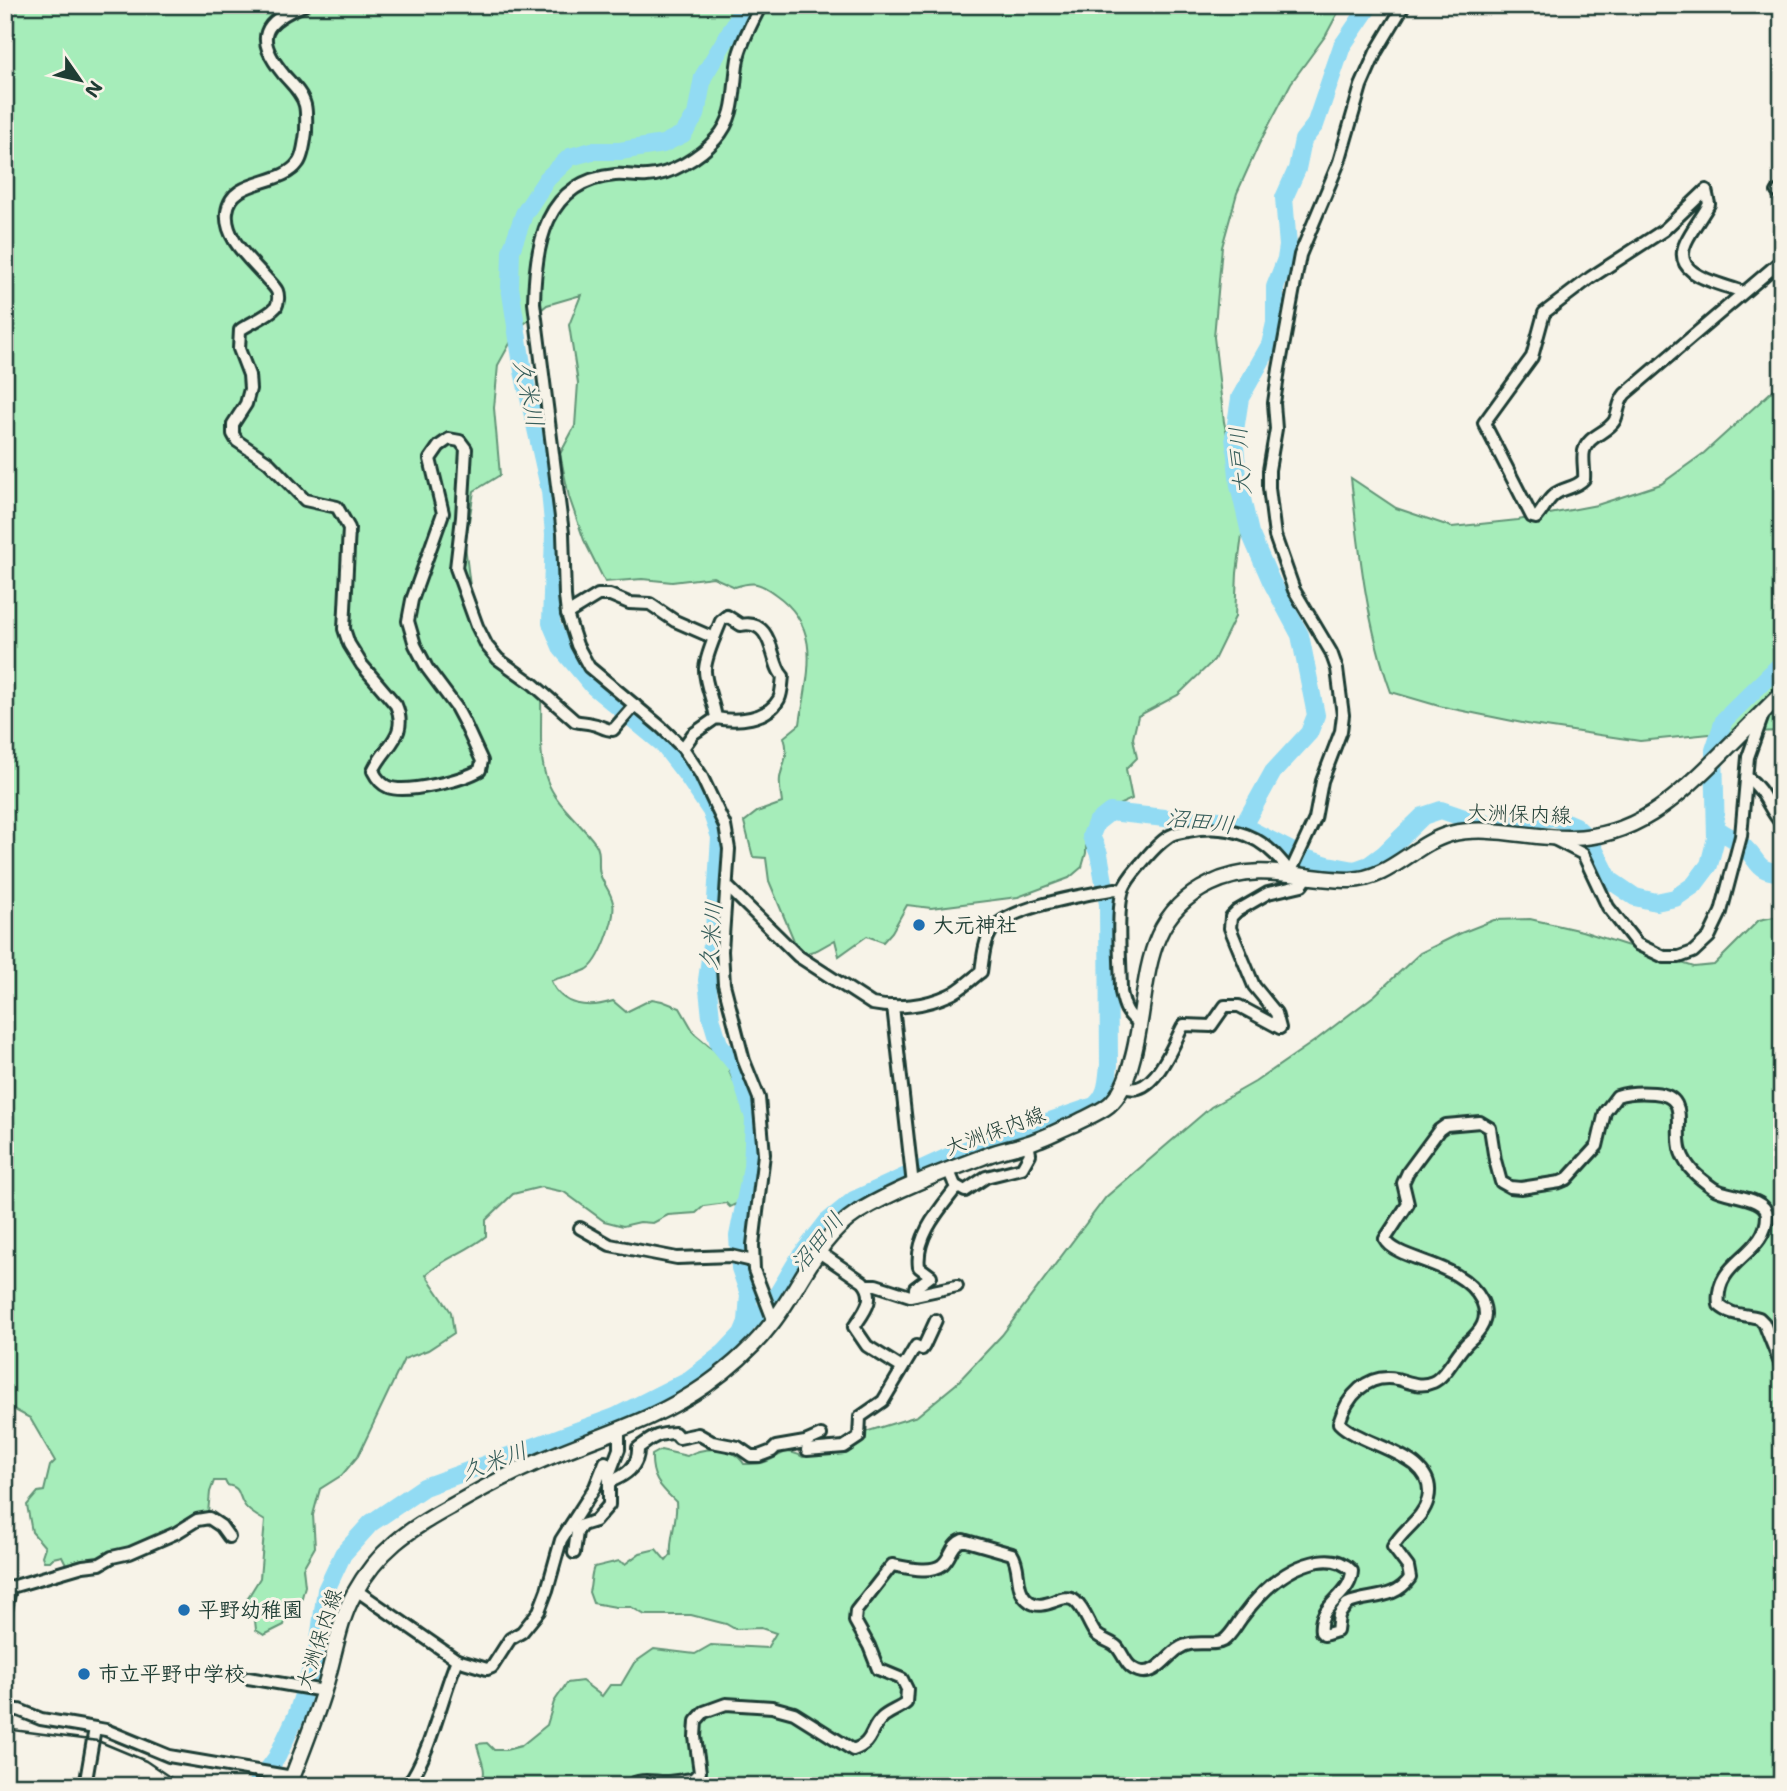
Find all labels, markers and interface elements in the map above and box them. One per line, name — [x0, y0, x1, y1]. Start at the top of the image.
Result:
north arrow — [46, 46, 116, 116]
text: N — [79, 76, 108, 102]
water label: 久米川 — [507, 356, 551, 430]
water label: 大戸川 — [1223, 426, 1257, 496]
street label: 大洲保内線 — [1466, 798, 1572, 830]
water label: 沼田川 — [1164, 802, 1236, 840]
water label: 久米川 — [693, 900, 729, 972]
place label: 大元神社 — [933, 911, 1017, 939]
marker: 大元神社 — [911, 917, 927, 933]
street label: 大洲保内線 — [941, 1100, 1049, 1162]
water label: 沼田川 — [784, 1206, 850, 1278]
water label: 久米川 — [456, 1435, 532, 1487]
street label: 大洲保内線 — [289, 1585, 349, 1693]
place label: 平野幼稚園 — [198, 1596, 303, 1624]
marker: 平野幼稚園 — [176, 1602, 192, 1618]
place label: 市立平野中学校 — [98, 1660, 245, 1688]
marker: 市立平野中学校 — [76, 1666, 92, 1682]

